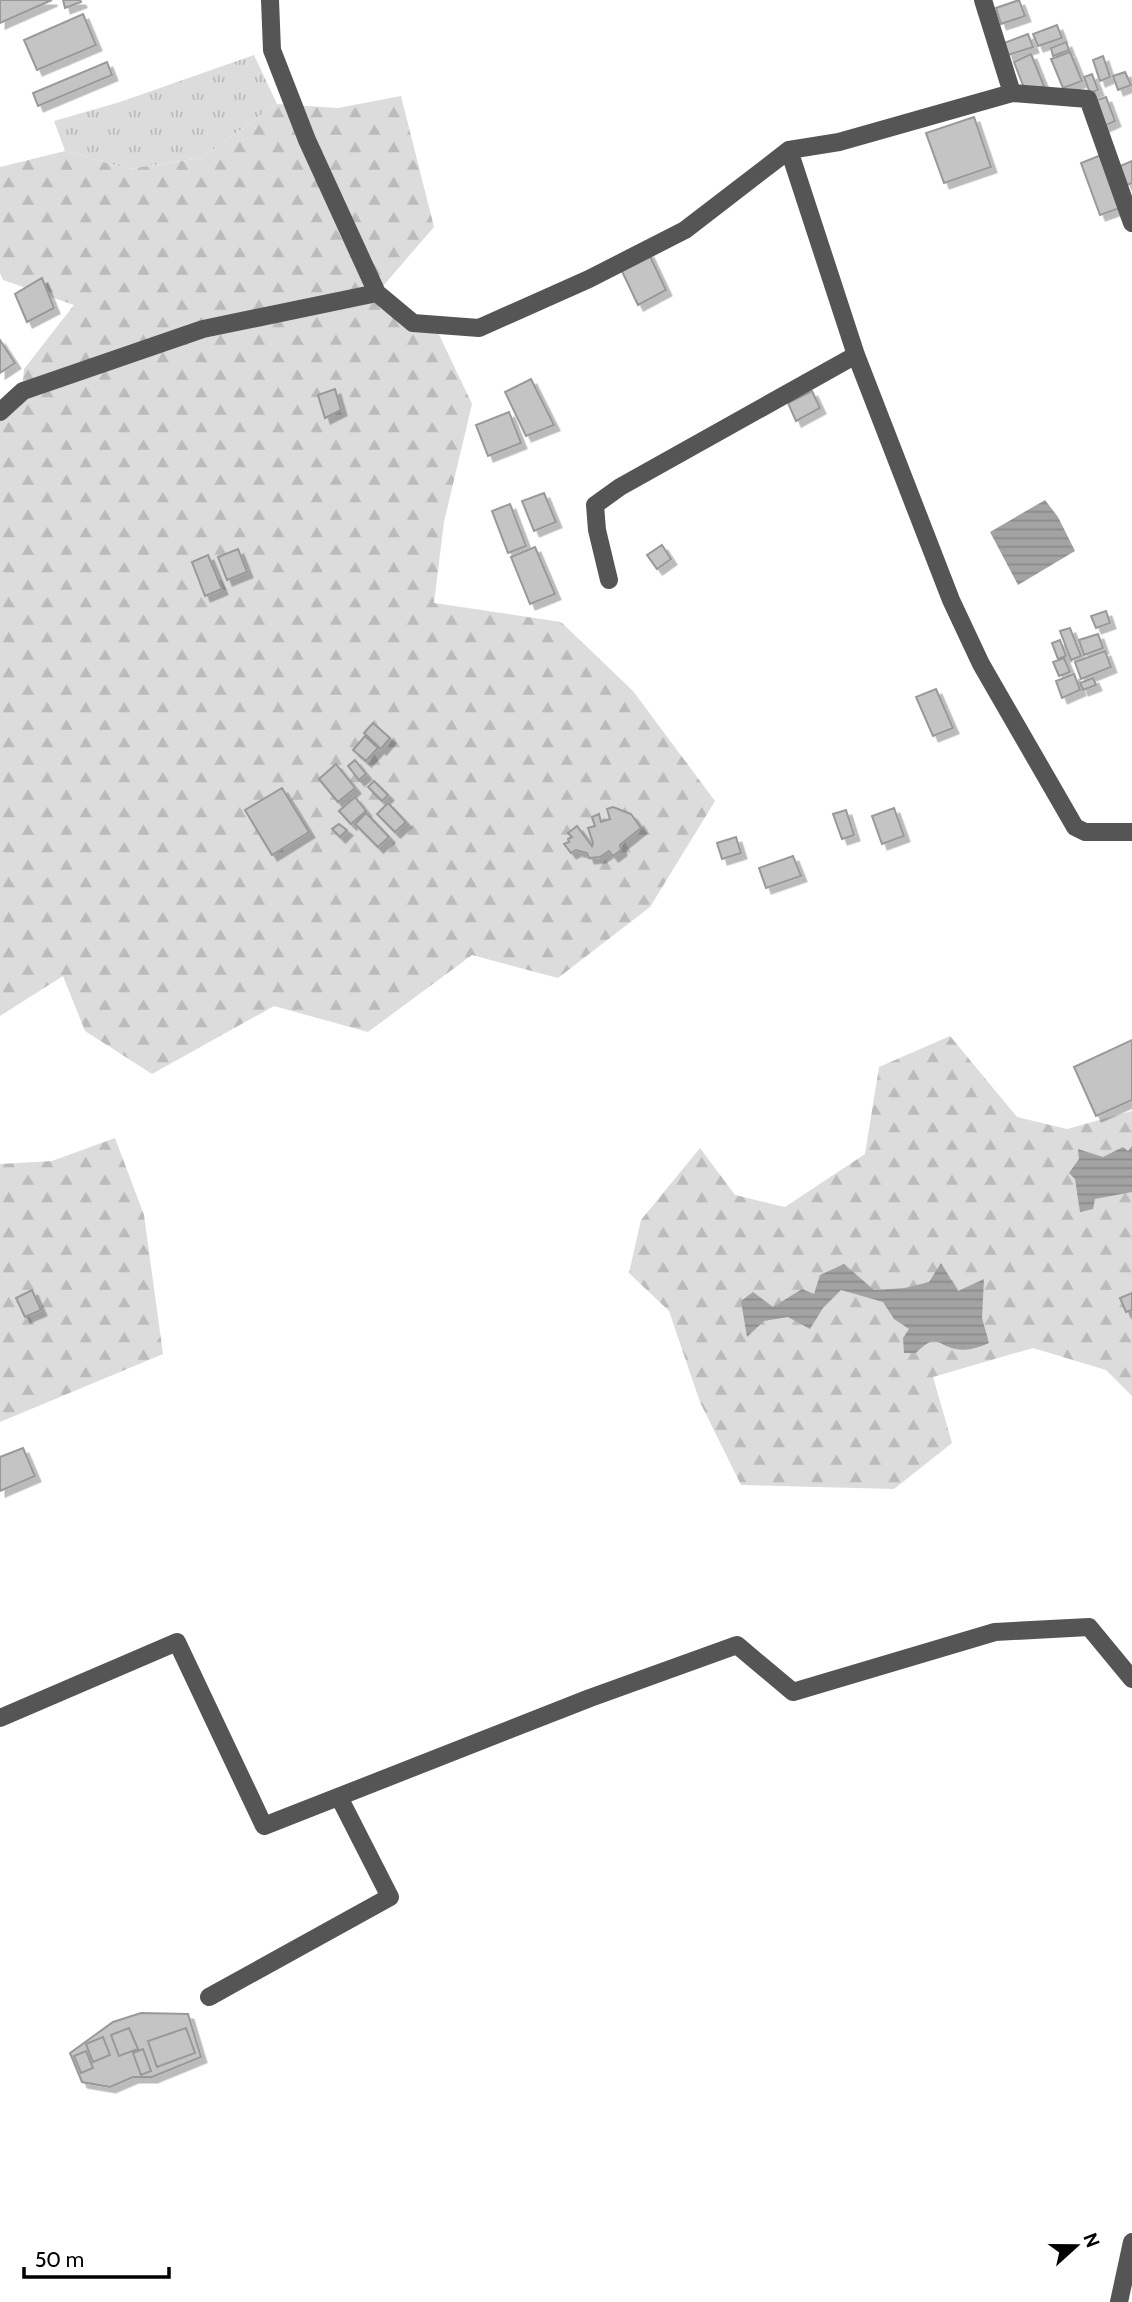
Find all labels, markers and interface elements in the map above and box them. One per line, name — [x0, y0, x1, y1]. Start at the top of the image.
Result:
north arrow — [1041, 2211, 1111, 2281]
text: N — [1078, 2230, 1105, 2250]
scale bar — [24, 2236, 170, 2280]
text: 50 m — [35, 2247, 84, 2272]

